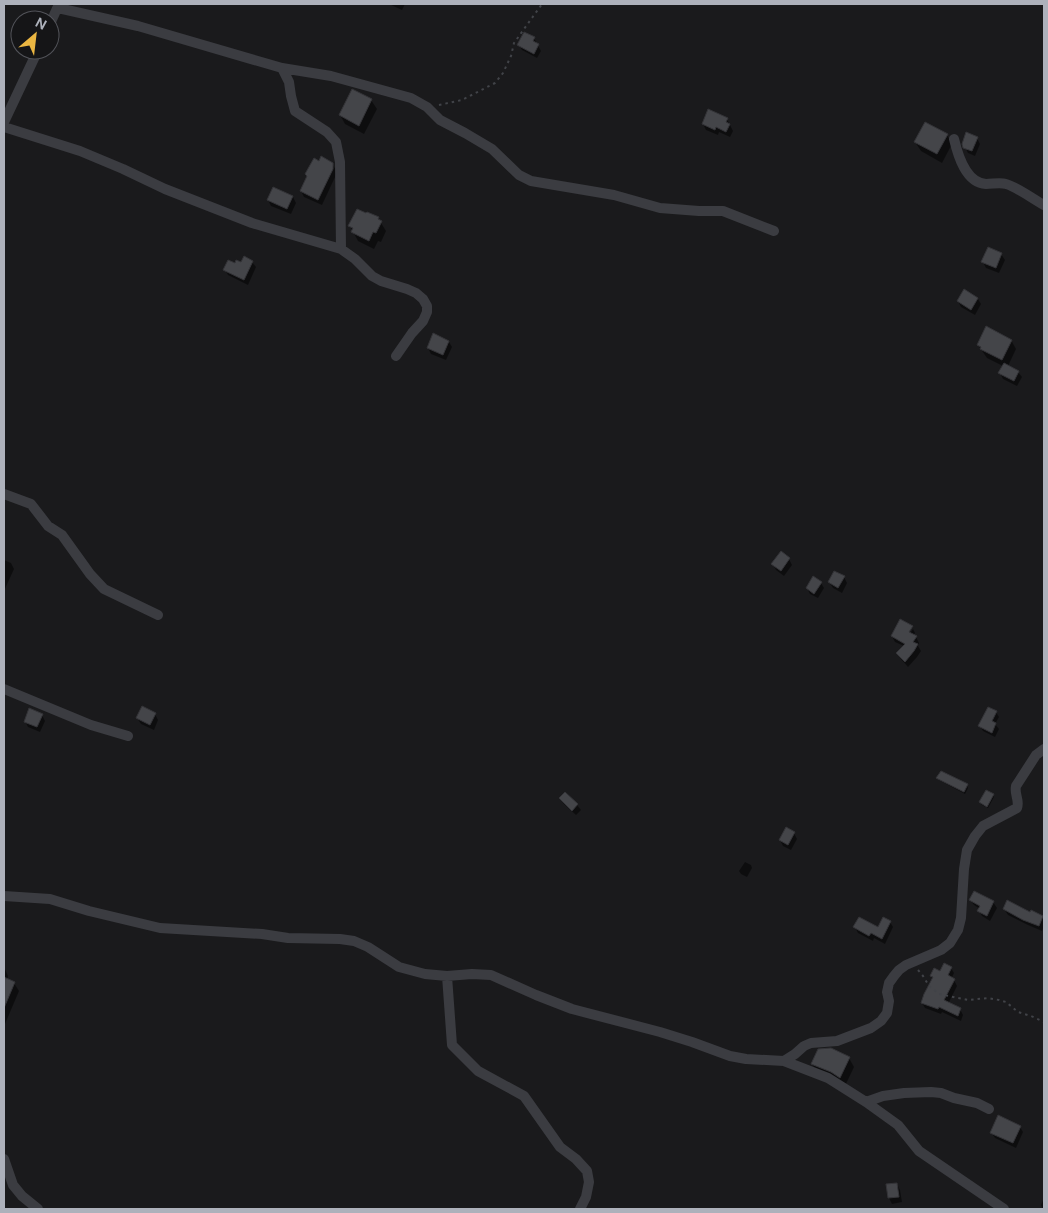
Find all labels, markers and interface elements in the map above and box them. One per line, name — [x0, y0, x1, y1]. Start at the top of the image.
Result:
north arrow — [10, 10, 60, 60]
text: N — [32, 13, 50, 34]

